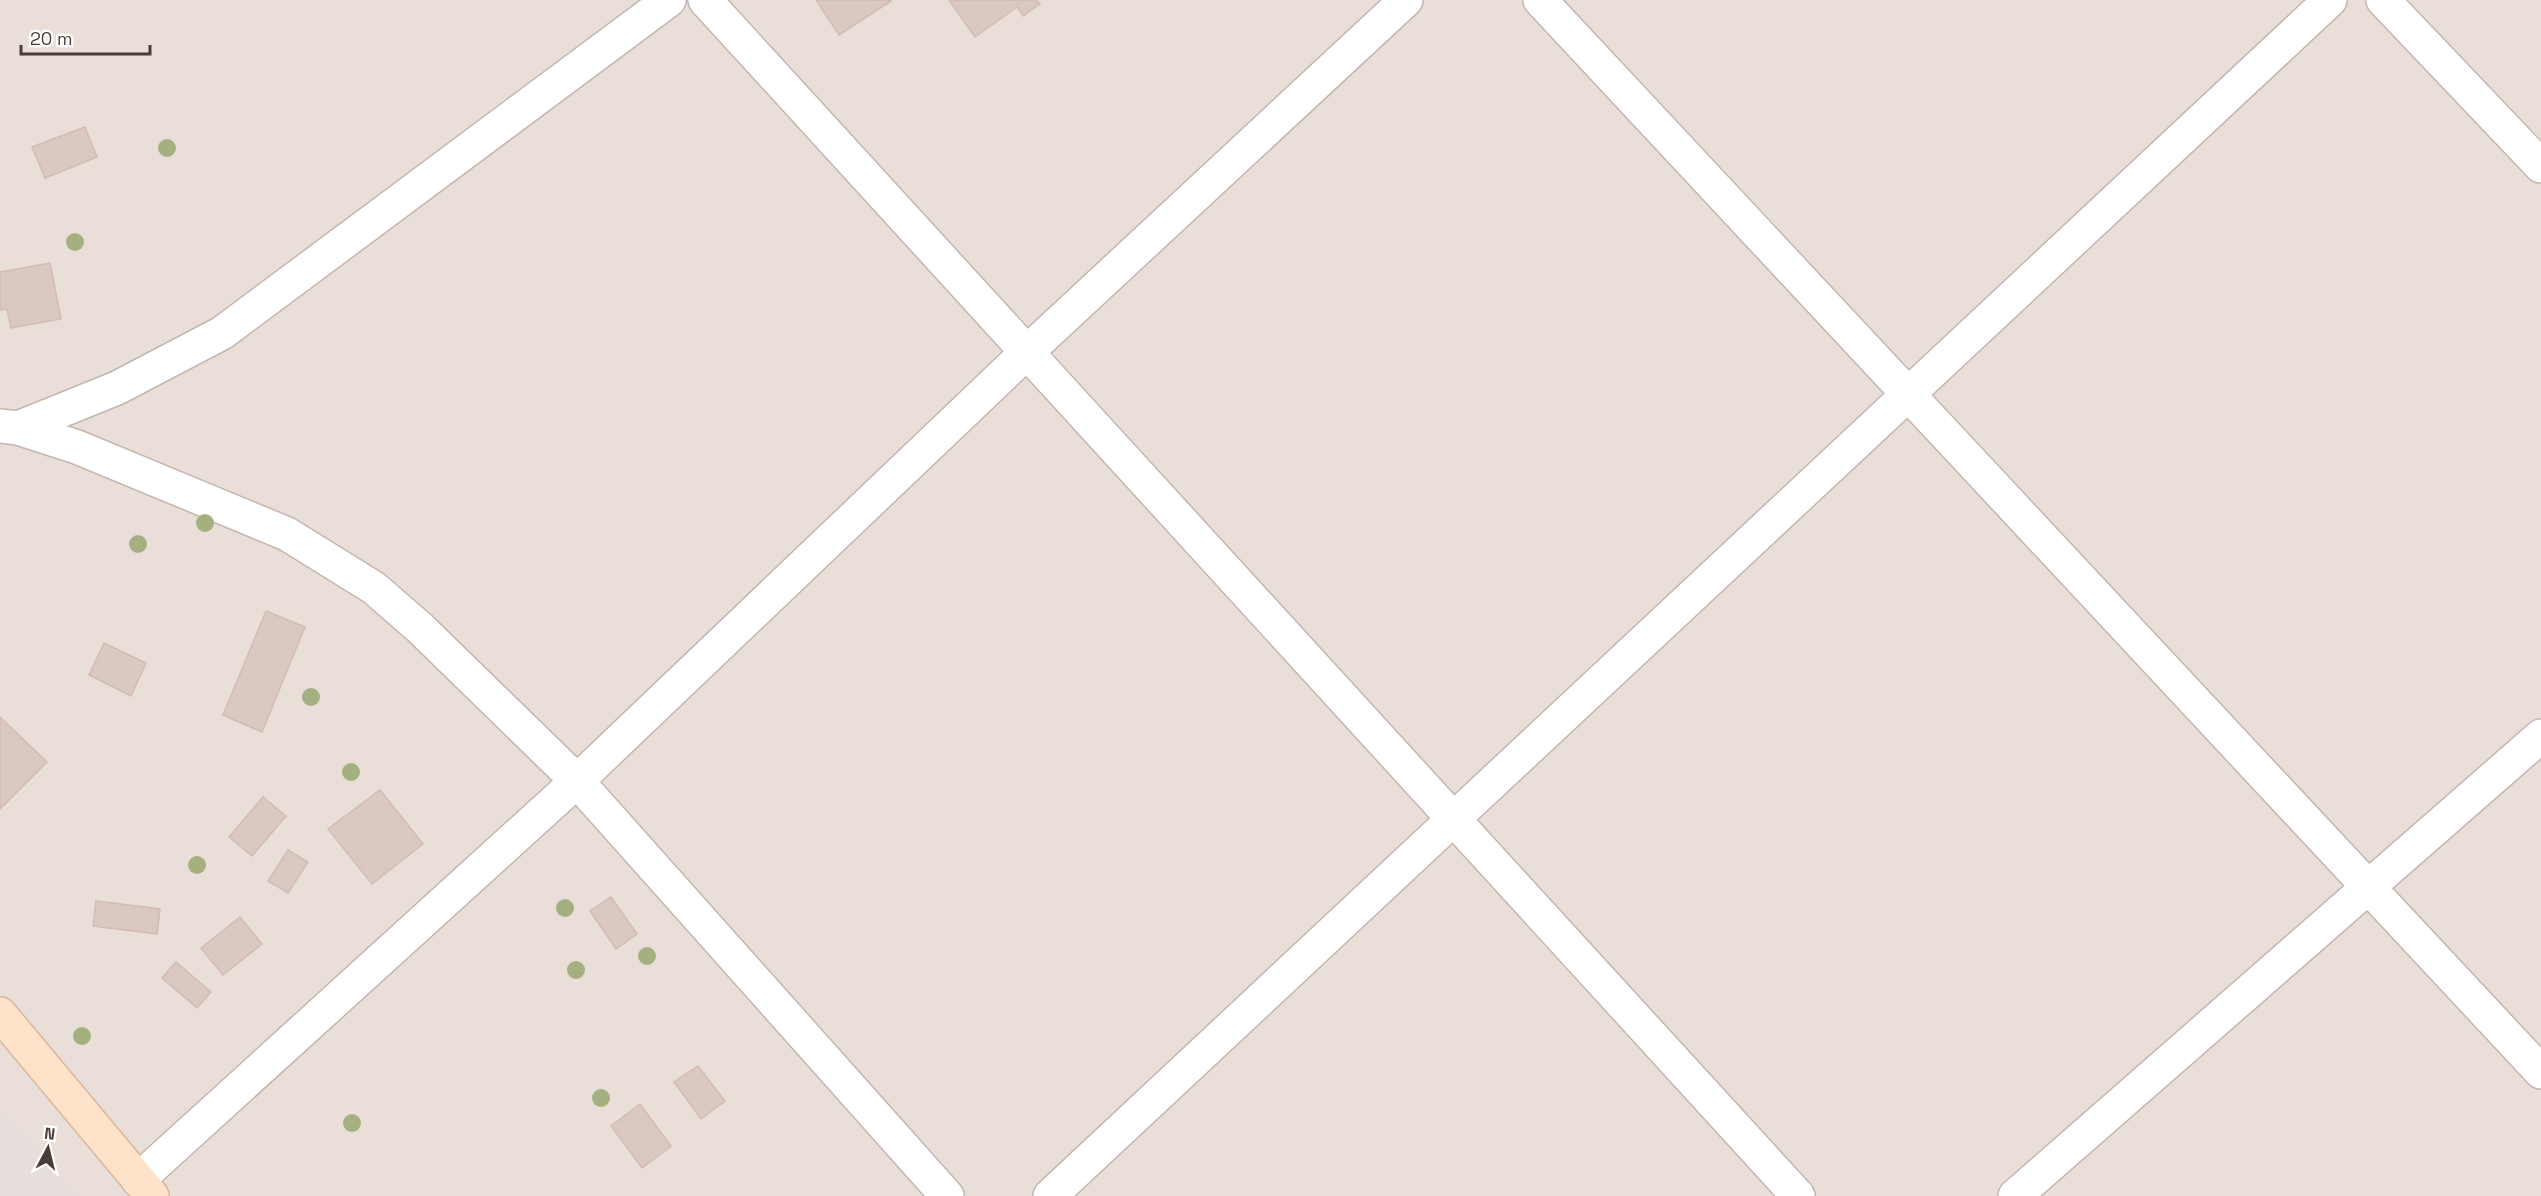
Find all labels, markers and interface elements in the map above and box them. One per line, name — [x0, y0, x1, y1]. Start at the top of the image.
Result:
scale bar — [21, 18, 150, 56]
text: 20 m — [30, 27, 73, 50]
north arrow — [18, 1118, 78, 1178]
text: N — [43, 1123, 56, 1145]

